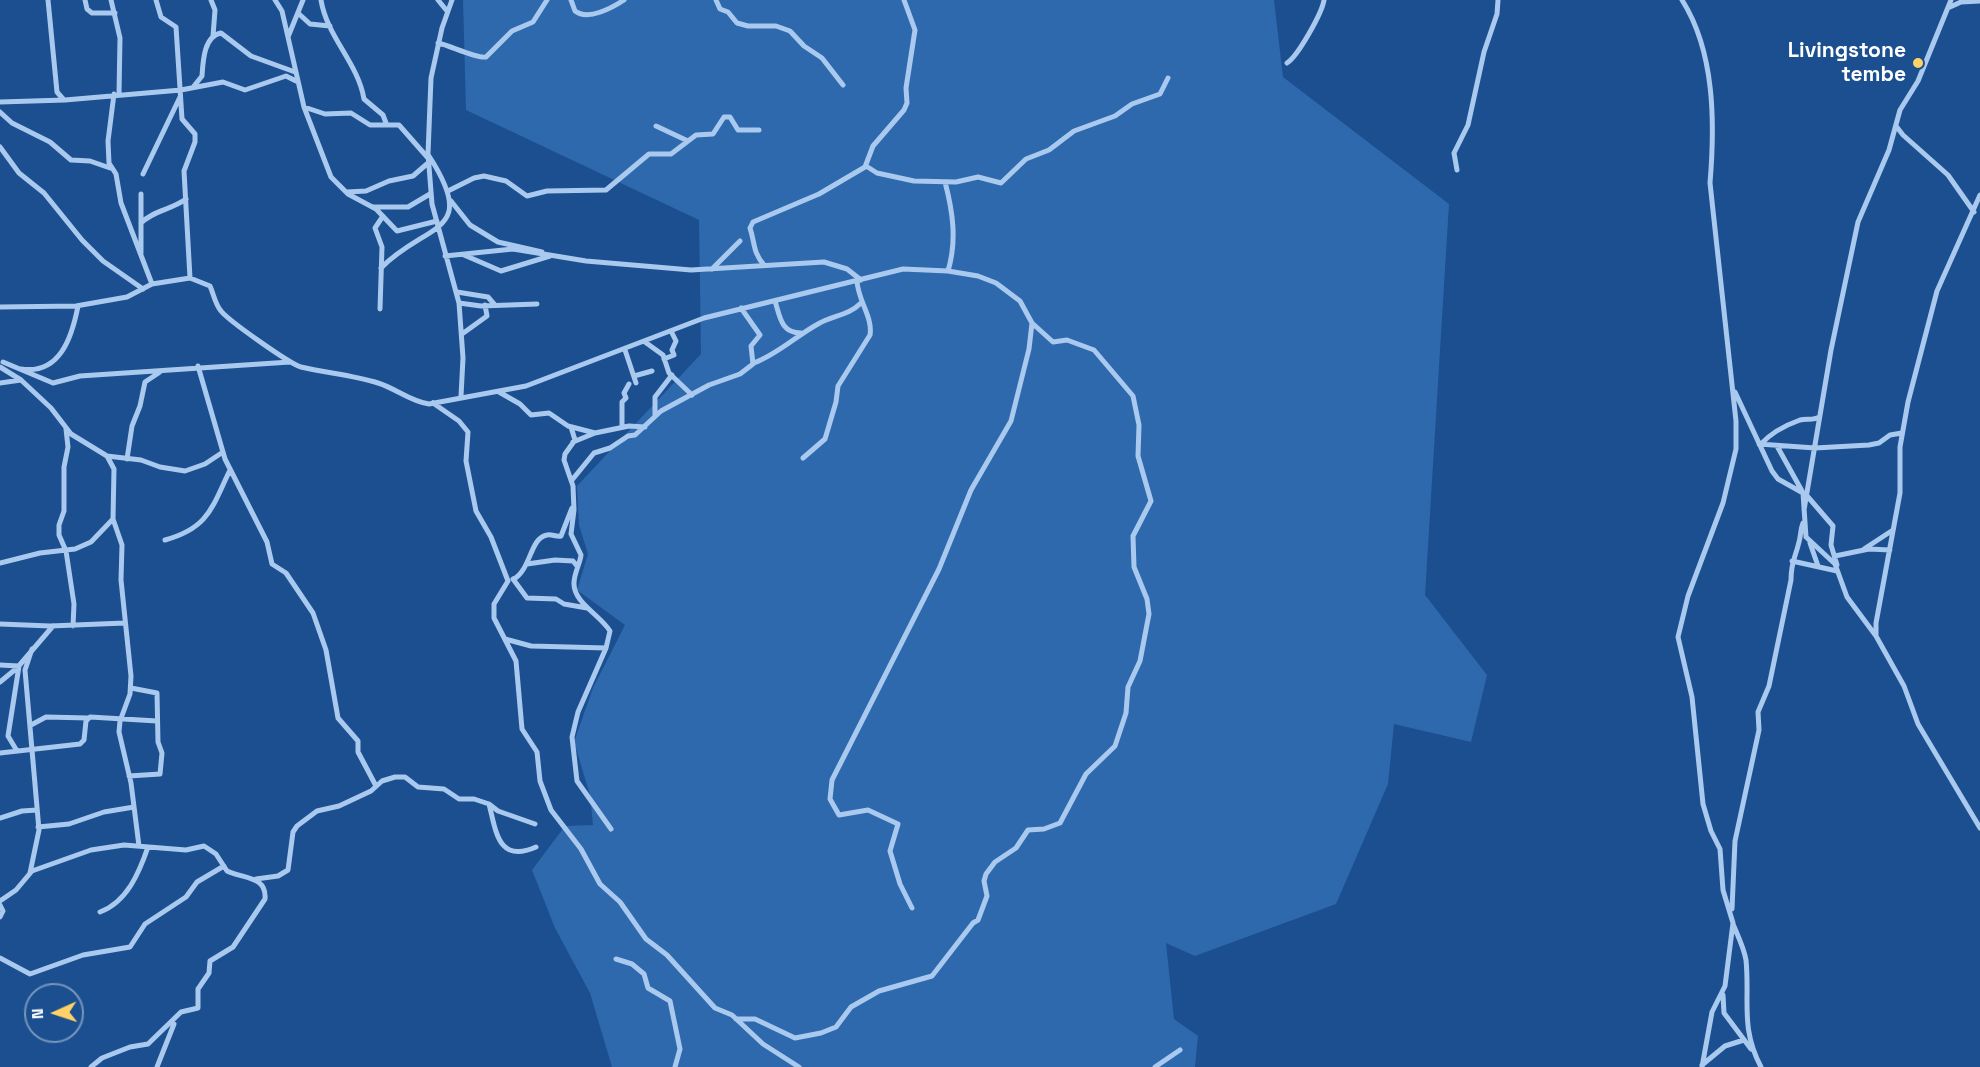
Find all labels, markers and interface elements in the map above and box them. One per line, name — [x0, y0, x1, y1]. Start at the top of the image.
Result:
place label: Livingstone tembe — [1788, 38, 1906, 88]
marker: Livingstone tembe — [1911, 56, 1925, 70]
north arrow — [24, 983, 84, 1043]
text: N — [27, 1008, 48, 1020]

